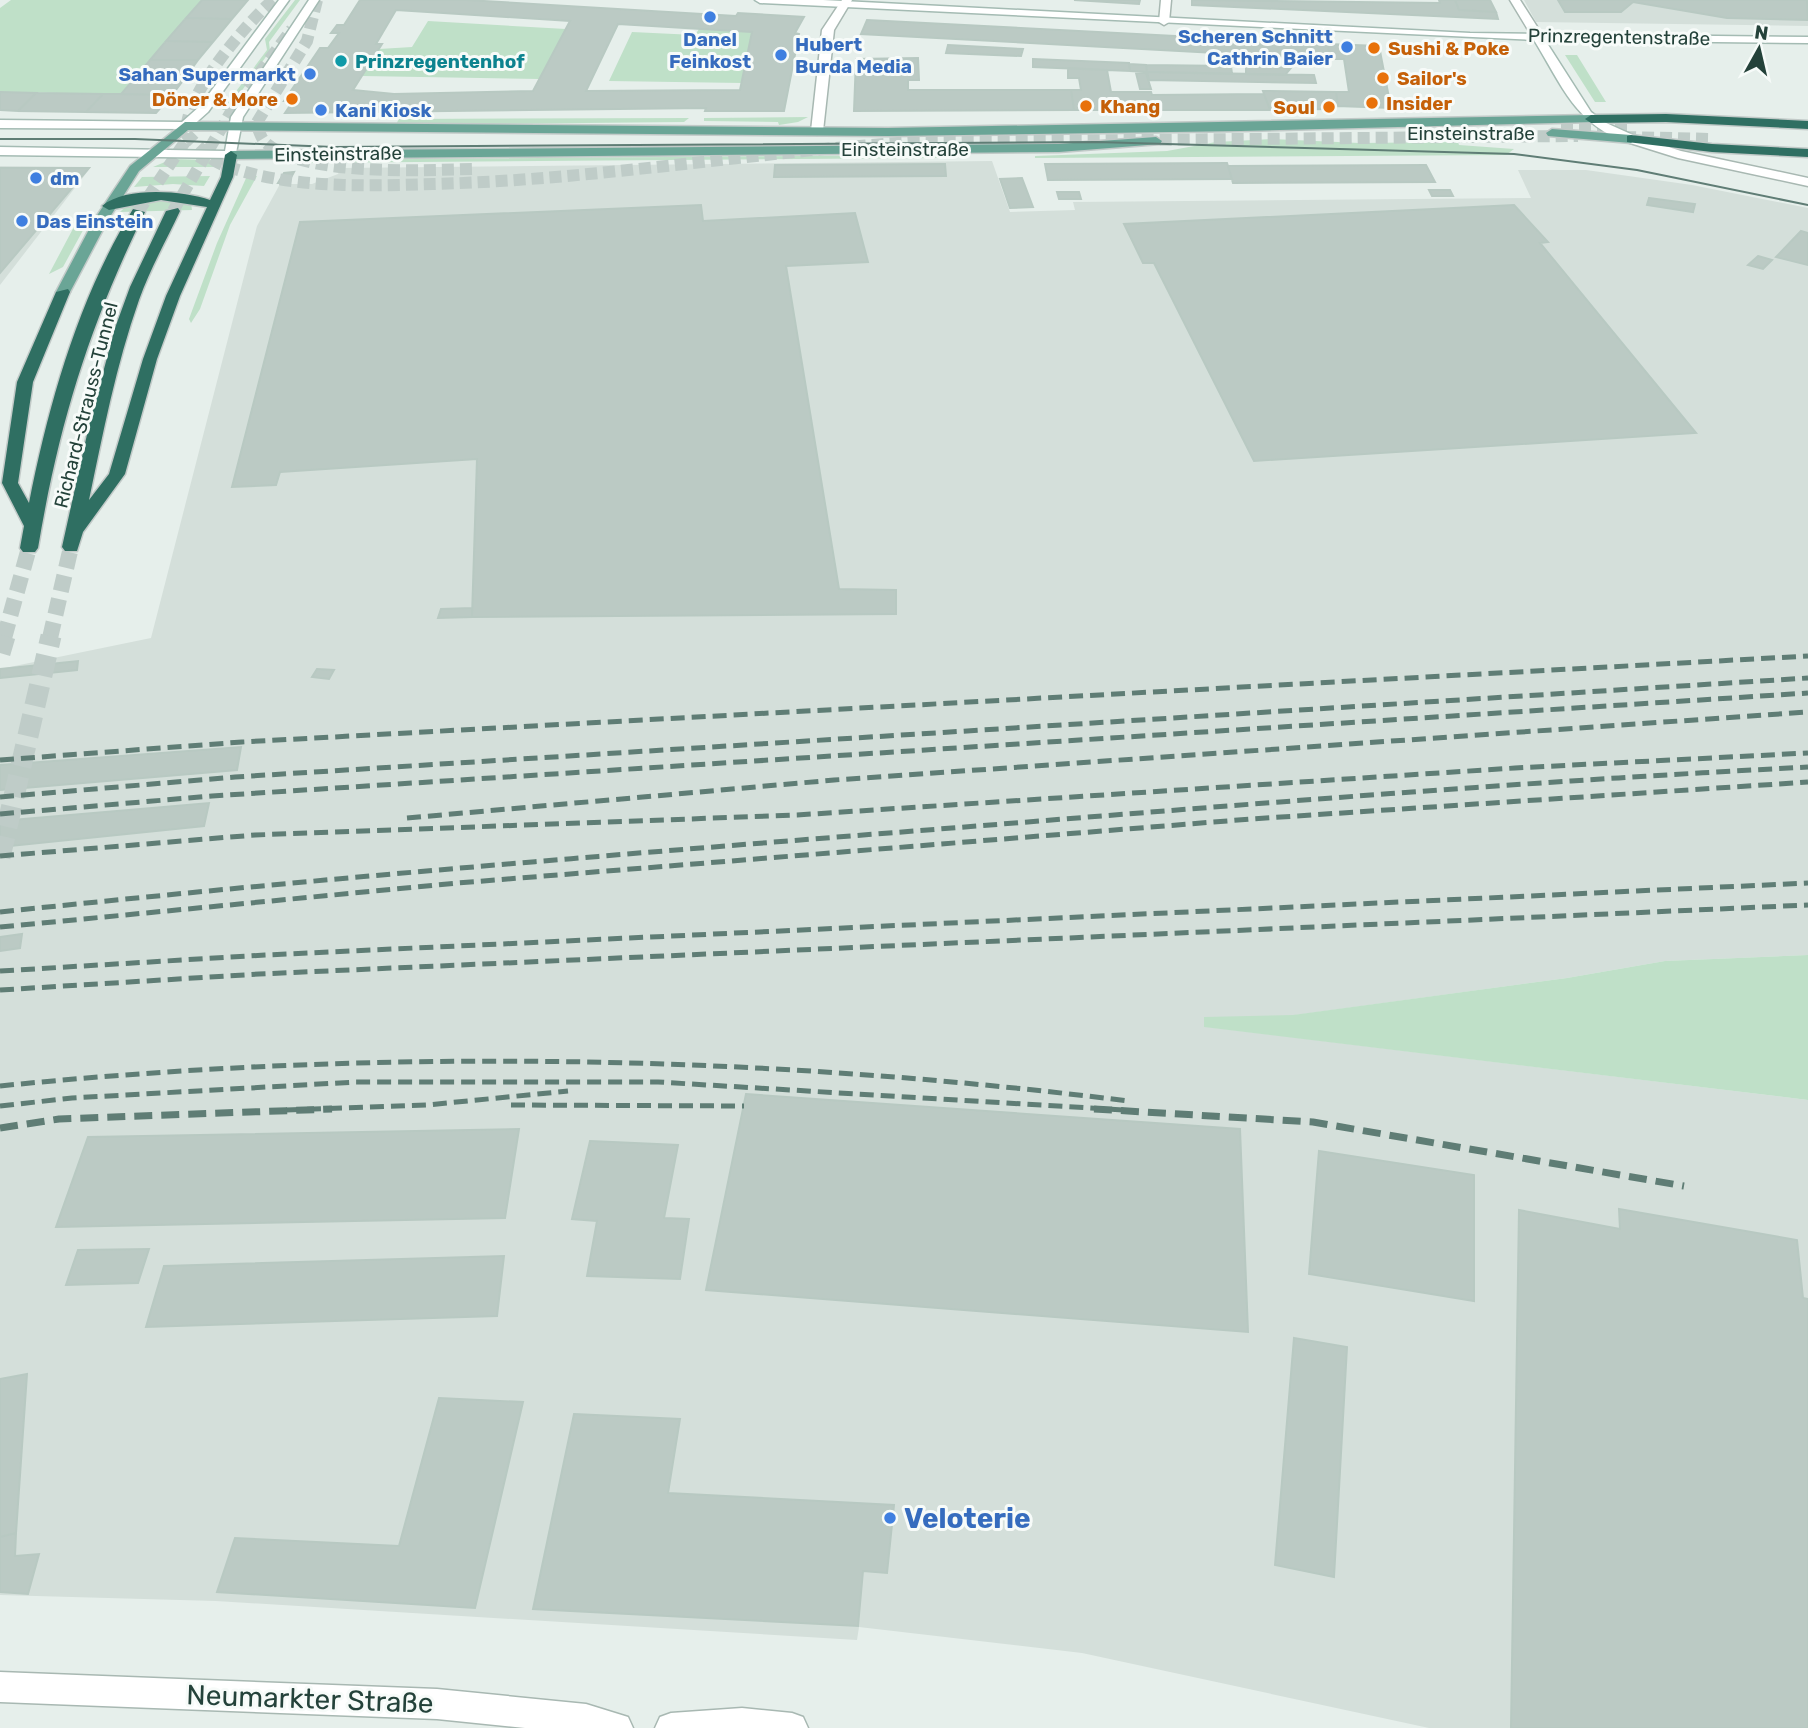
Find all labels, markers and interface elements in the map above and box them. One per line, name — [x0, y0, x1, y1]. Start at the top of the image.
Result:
marker: Danel Feinkost — [702, 9, 718, 25]
north arrow — [1724, 14, 1794, 84]
text: N — [1753, 20, 1770, 45]
street label: Prinzregentenstraße — [1528, 24, 1710, 50]
place label: Scheren Schnitt Cathrin Baier — [1178, 25, 1333, 70]
place label: Danel Feinkost — [669, 28, 751, 73]
place label: Hubert Burda Media — [795, 33, 912, 78]
place label: Sushi & Poke — [1388, 37, 1510, 60]
marker: Scheren Schnitt Cathrin Baier — [1339, 39, 1355, 55]
marker: Sushi & Poke — [1366, 40, 1382, 56]
marker: Hubert Burda Media — [773, 47, 789, 63]
place label: Prinzregentenhof — [355, 50, 525, 73]
marker: Prinzregentenhof — [333, 53, 349, 69]
place label: Sahan Supermarkt — [118, 63, 296, 86]
marker: Sahan Supermarkt — [302, 66, 318, 82]
place label: Sailor's — [1397, 67, 1467, 90]
marker: Sailor's — [1375, 70, 1391, 86]
place label: Döner & More — [152, 88, 278, 111]
marker: Döner & More — [284, 91, 300, 107]
place label: Insider — [1386, 92, 1453, 115]
place label: Khang — [1100, 95, 1160, 118]
marker: Insider — [1364, 95, 1380, 111]
place label: Soul — [1273, 96, 1315, 119]
marker: Khang — [1078, 98, 1094, 114]
place label: Kani Kiosk — [335, 99, 432, 122]
marker: Soul — [1321, 99, 1337, 115]
marker: Kani Kiosk — [313, 102, 329, 118]
street label: Einsteinstraße — [1407, 122, 1535, 145]
street label: Einsteinstraße — [841, 138, 969, 161]
street label: Einsteinstraße — [274, 141, 402, 167]
place label: dm — [50, 167, 79, 190]
marker: dm — [28, 170, 44, 186]
place label: Das Einstein — [36, 210, 153, 233]
marker: Das Einstein — [14, 213, 30, 229]
street label: Richard-Strauss-Tunnel — [49, 300, 123, 510]
place label: Veloterie — [904, 1502, 1031, 1535]
marker: Veloterie — [882, 1510, 898, 1526]
street label: Neumarkter Straße — [186, 1678, 434, 1720]

